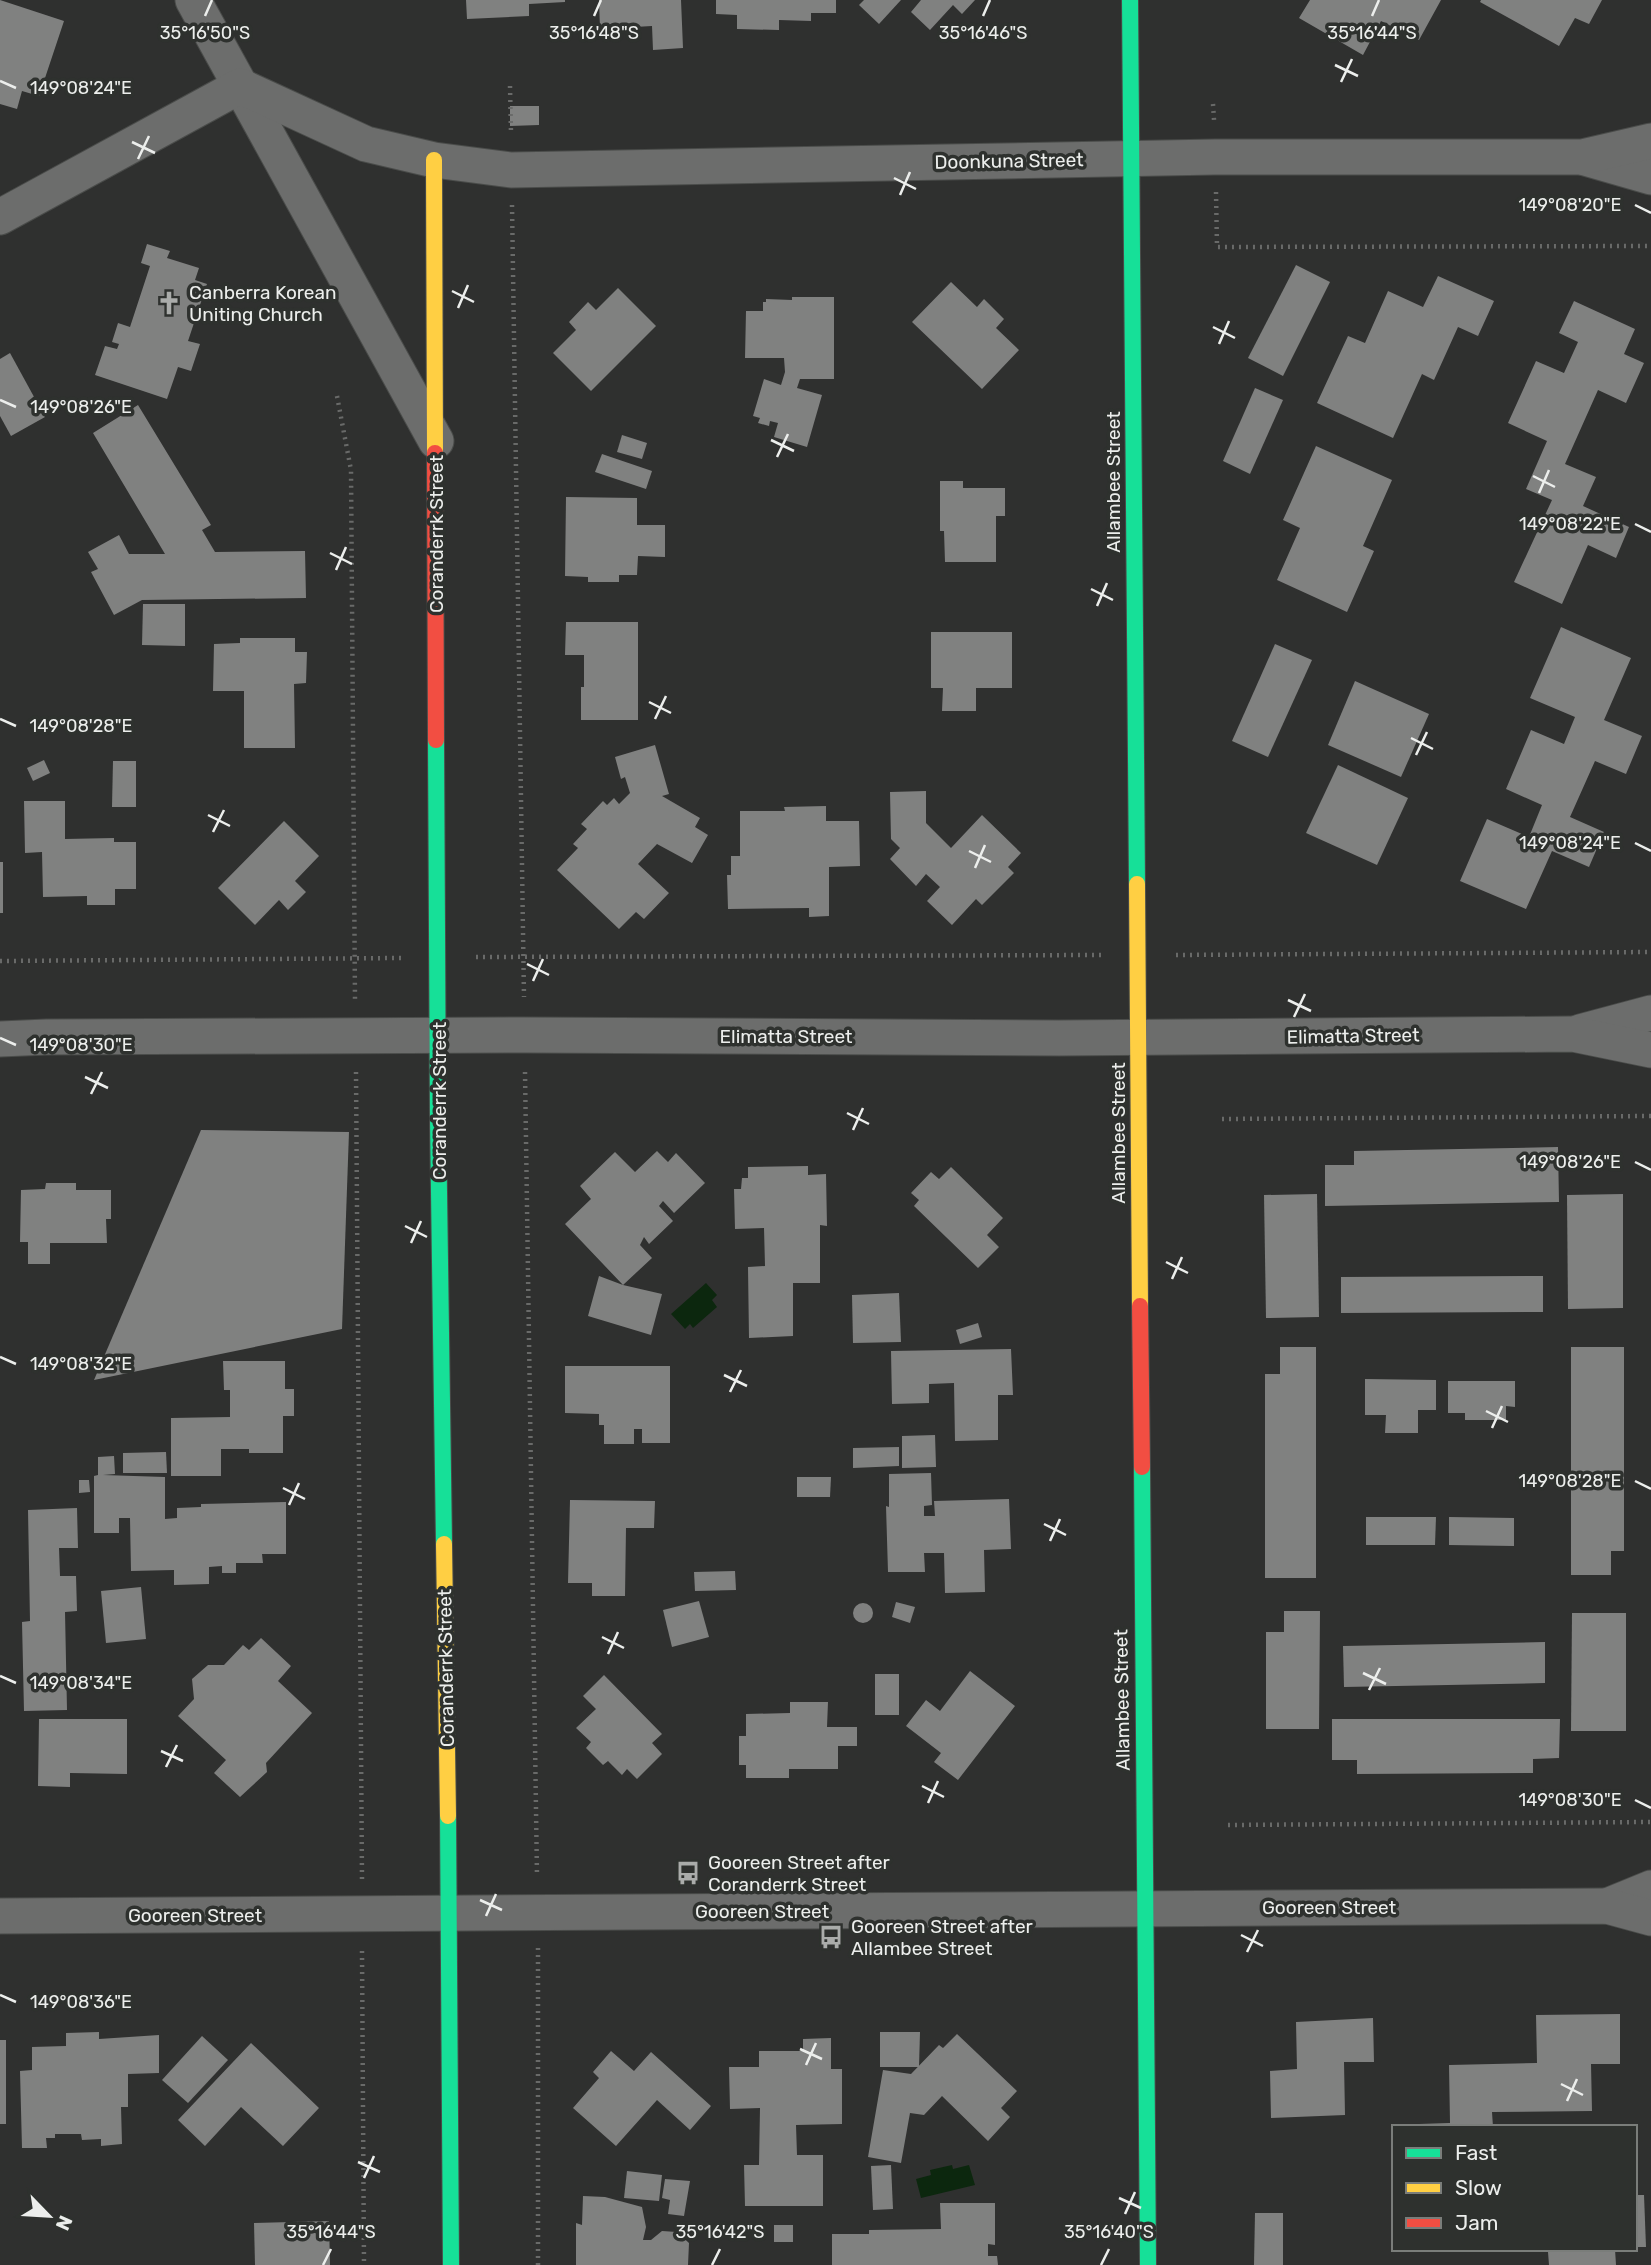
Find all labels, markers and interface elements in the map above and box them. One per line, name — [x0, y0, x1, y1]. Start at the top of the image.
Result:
text: 35°16'50"S — [160, 22, 250, 44]
text: 35°16'48"S — [549, 22, 639, 44]
text: 35°16'46"S — [939, 22, 1027, 44]
text: 35°16'44"S — [1327, 22, 1417, 44]
text: 149°08'24"E — [30, 77, 132, 99]
street label: Doonkuna Street — [934, 148, 1084, 174]
text: 149°08'20"E — [1519, 194, 1621, 216]
place label: Canberra Korean Uniting Church — [189, 281, 336, 326]
church icon: Canberra Korean Uniting Church — [155, 289, 183, 317]
text: 149°08'26"E — [30, 396, 132, 418]
street label: Allambee Street — [1102, 411, 1125, 553]
street label: Coranderrk Street — [425, 454, 448, 613]
text: 149°08'22"E — [1519, 513, 1621, 535]
text: 149°08'28"E — [30, 715, 132, 737]
text: 149°08'24"E — [1519, 832, 1621, 854]
street label: Coranderrk Street — [428, 1021, 451, 1180]
street label: Elimatta Street — [1286, 1023, 1420, 1049]
street label: Elimatta Street — [720, 1025, 853, 1048]
text: 149°08'30"E — [29, 1034, 133, 1056]
street label: Allambee Street — [1107, 1062, 1130, 1204]
text: 149°08'26"E — [1519, 1151, 1621, 1173]
text: 149°08'32"E — [30, 1353, 132, 1375]
text: 149°08'28"E — [1519, 1470, 1621, 1492]
street label: Coranderrk Street — [433, 1588, 459, 1747]
street label: Allambee Street — [1109, 1628, 1135, 1771]
text: 149°08'34"E — [30, 1672, 132, 1694]
text: 149°08'30"E — [1518, 1789, 1622, 1811]
place label: Gooreen Street after Coranderrk Street — [708, 1851, 891, 1896]
bus stop icon: Gooreen Street after Coranderrk Street — [674, 1859, 702, 1887]
street label: Gooreen Street — [1262, 1896, 1397, 1919]
street label: Gooreen Street — [695, 1900, 830, 1923]
street label: Gooreen Street — [128, 1904, 263, 1927]
place label: Gooreen Street after Allambee Street — [851, 1915, 1034, 1960]
bus stop icon: Gooreen Street after Allambee Street — [817, 1923, 845, 1951]
text: 149°08'36"E — [30, 1991, 132, 2013]
legend — [1392, 2125, 1637, 2251]
text: Fast — [1455, 2140, 1497, 2165]
text: Slow — [1455, 2175, 1502, 2200]
north arrow — [14, 2181, 84, 2251]
text: Jam — [1455, 2210, 1499, 2235]
text: N — [51, 2212, 77, 2234]
text: 35°16'44"S — [286, 2221, 376, 2243]
text: 35°16'42"S — [675, 2221, 765, 2243]
text: 35°16'40"S — [1064, 2221, 1154, 2243]

